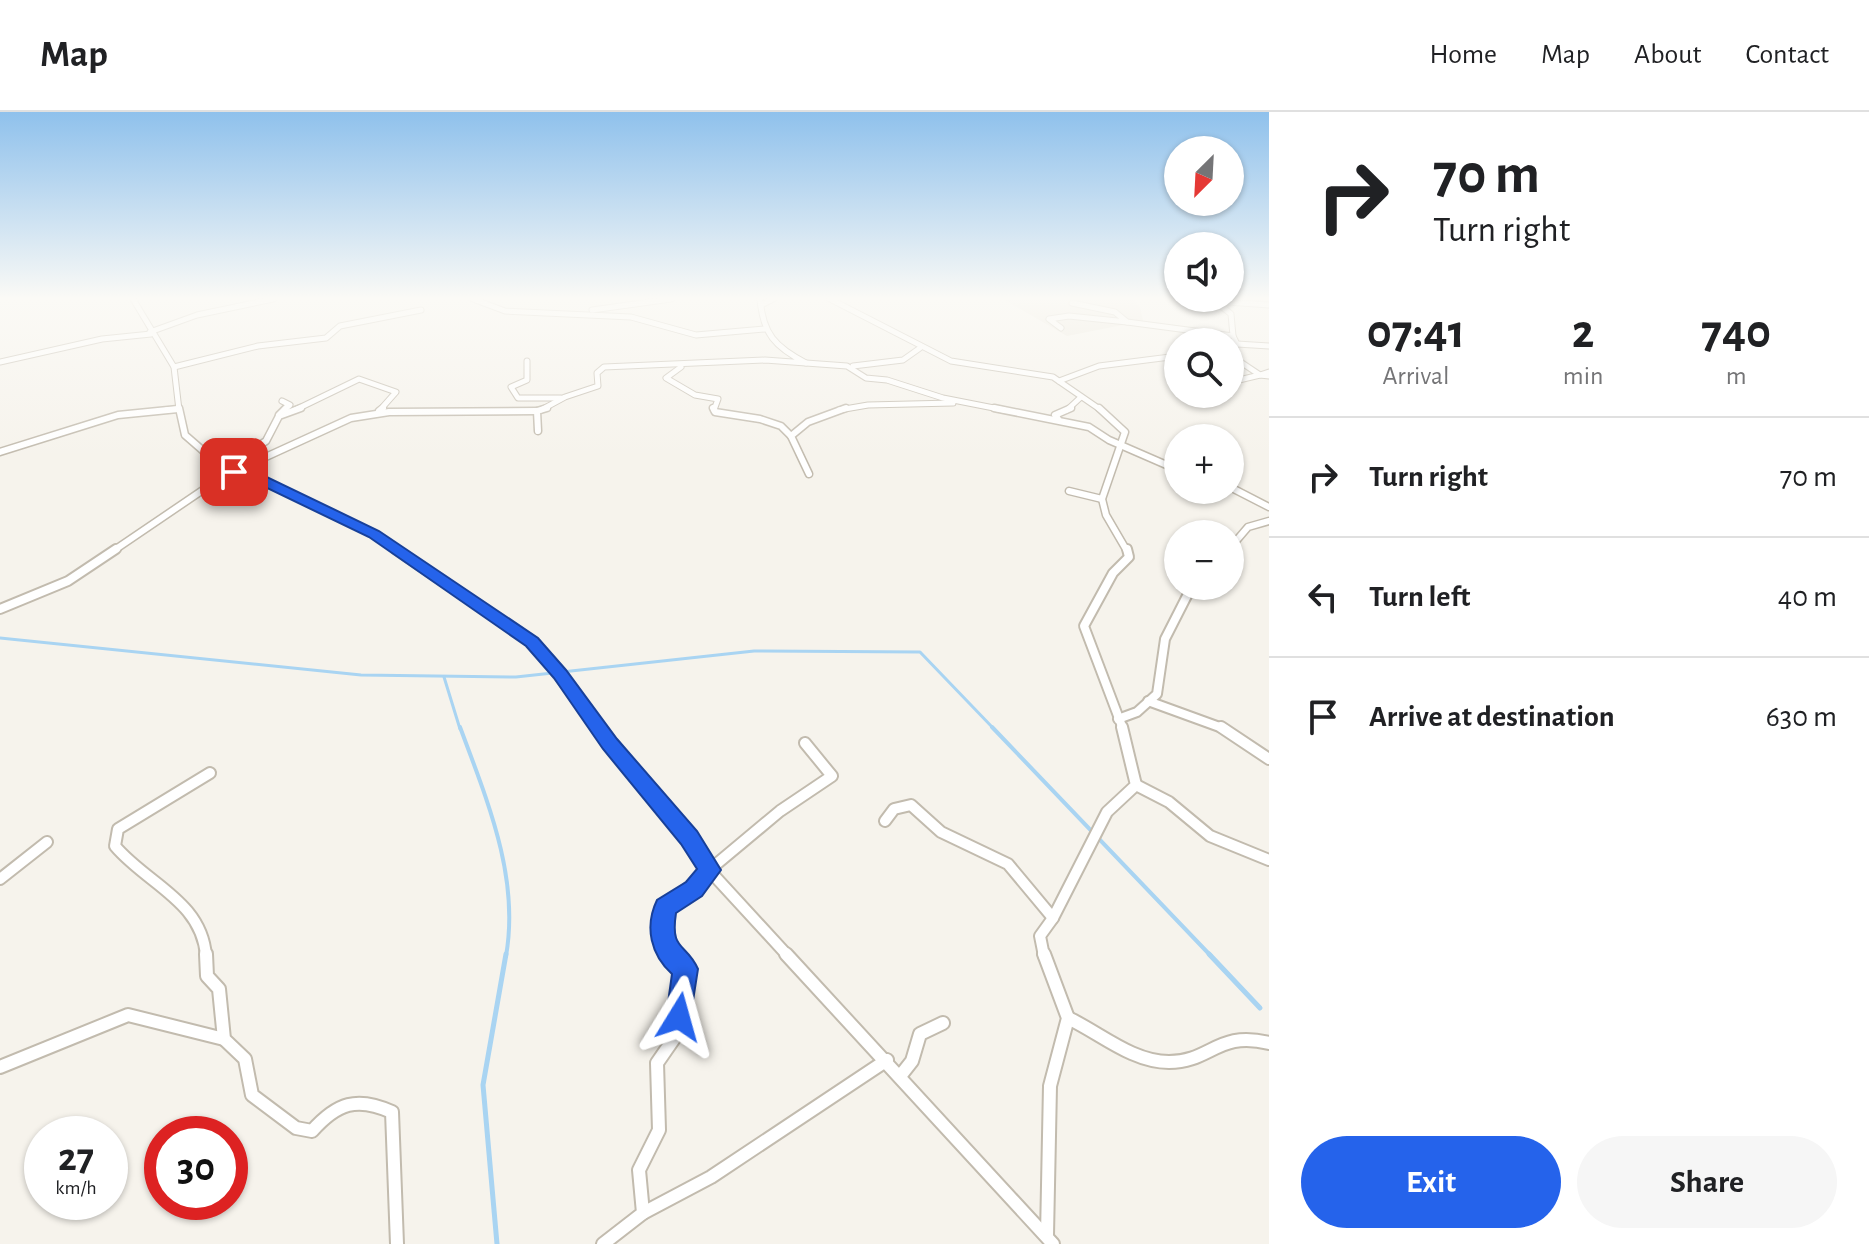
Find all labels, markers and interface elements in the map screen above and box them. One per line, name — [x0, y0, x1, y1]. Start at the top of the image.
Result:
text: Map — [40, 36, 108, 74]
text: Home — [1430, 41, 1497, 69]
text: Map — [1541, 41, 1590, 69]
text: About — [1634, 41, 1702, 69]
text: Contact — [1746, 41, 1829, 69]
north arrow — [1164, 136, 1244, 216]
map controls — [1164, 136, 1244, 600]
icon: right — [1301, 144, 1405, 248]
text: 70 m — [1433, 147, 1540, 203]
text: Turn right — [1433, 212, 1570, 248]
button: sound — [1164, 232, 1244, 312]
text: 07:41 — [1367, 309, 1465, 357]
text: 2 — [1572, 309, 1594, 357]
text: 740 — [1701, 309, 1771, 357]
button: search — [1164, 328, 1244, 408]
text: Arrival — [1383, 363, 1449, 389]
text: min — [1563, 363, 1603, 389]
text: m — [1726, 363, 1747, 389]
button: + — [1164, 424, 1244, 504]
pin — [200, 438, 268, 506]
icon: arrive — [212, 450, 256, 494]
icon: right — [1301, 455, 1345, 499]
text: Turn right — [1369, 462, 1488, 492]
text: 70 m — [1780, 462, 1837, 492]
button: − — [1164, 520, 1244, 600]
icon: left — [1301, 575, 1345, 619]
text: Turn left — [1369, 582, 1470, 612]
text: 40 m — [1778, 582, 1837, 612]
icon: arrive — [1301, 695, 1345, 739]
text: Arrive at destination — [1369, 702, 1615, 732]
text: 630 m — [1766, 702, 1837, 732]
position arrow — [637, 975, 721, 1059]
speed limit sign: 30 — [144, 1116, 248, 1220]
button: Exit — [1301, 1136, 1561, 1228]
button: Share — [1577, 1136, 1837, 1228]
text: 27 — [58, 1138, 94, 1178]
text: km/h — [55, 1178, 97, 1198]

